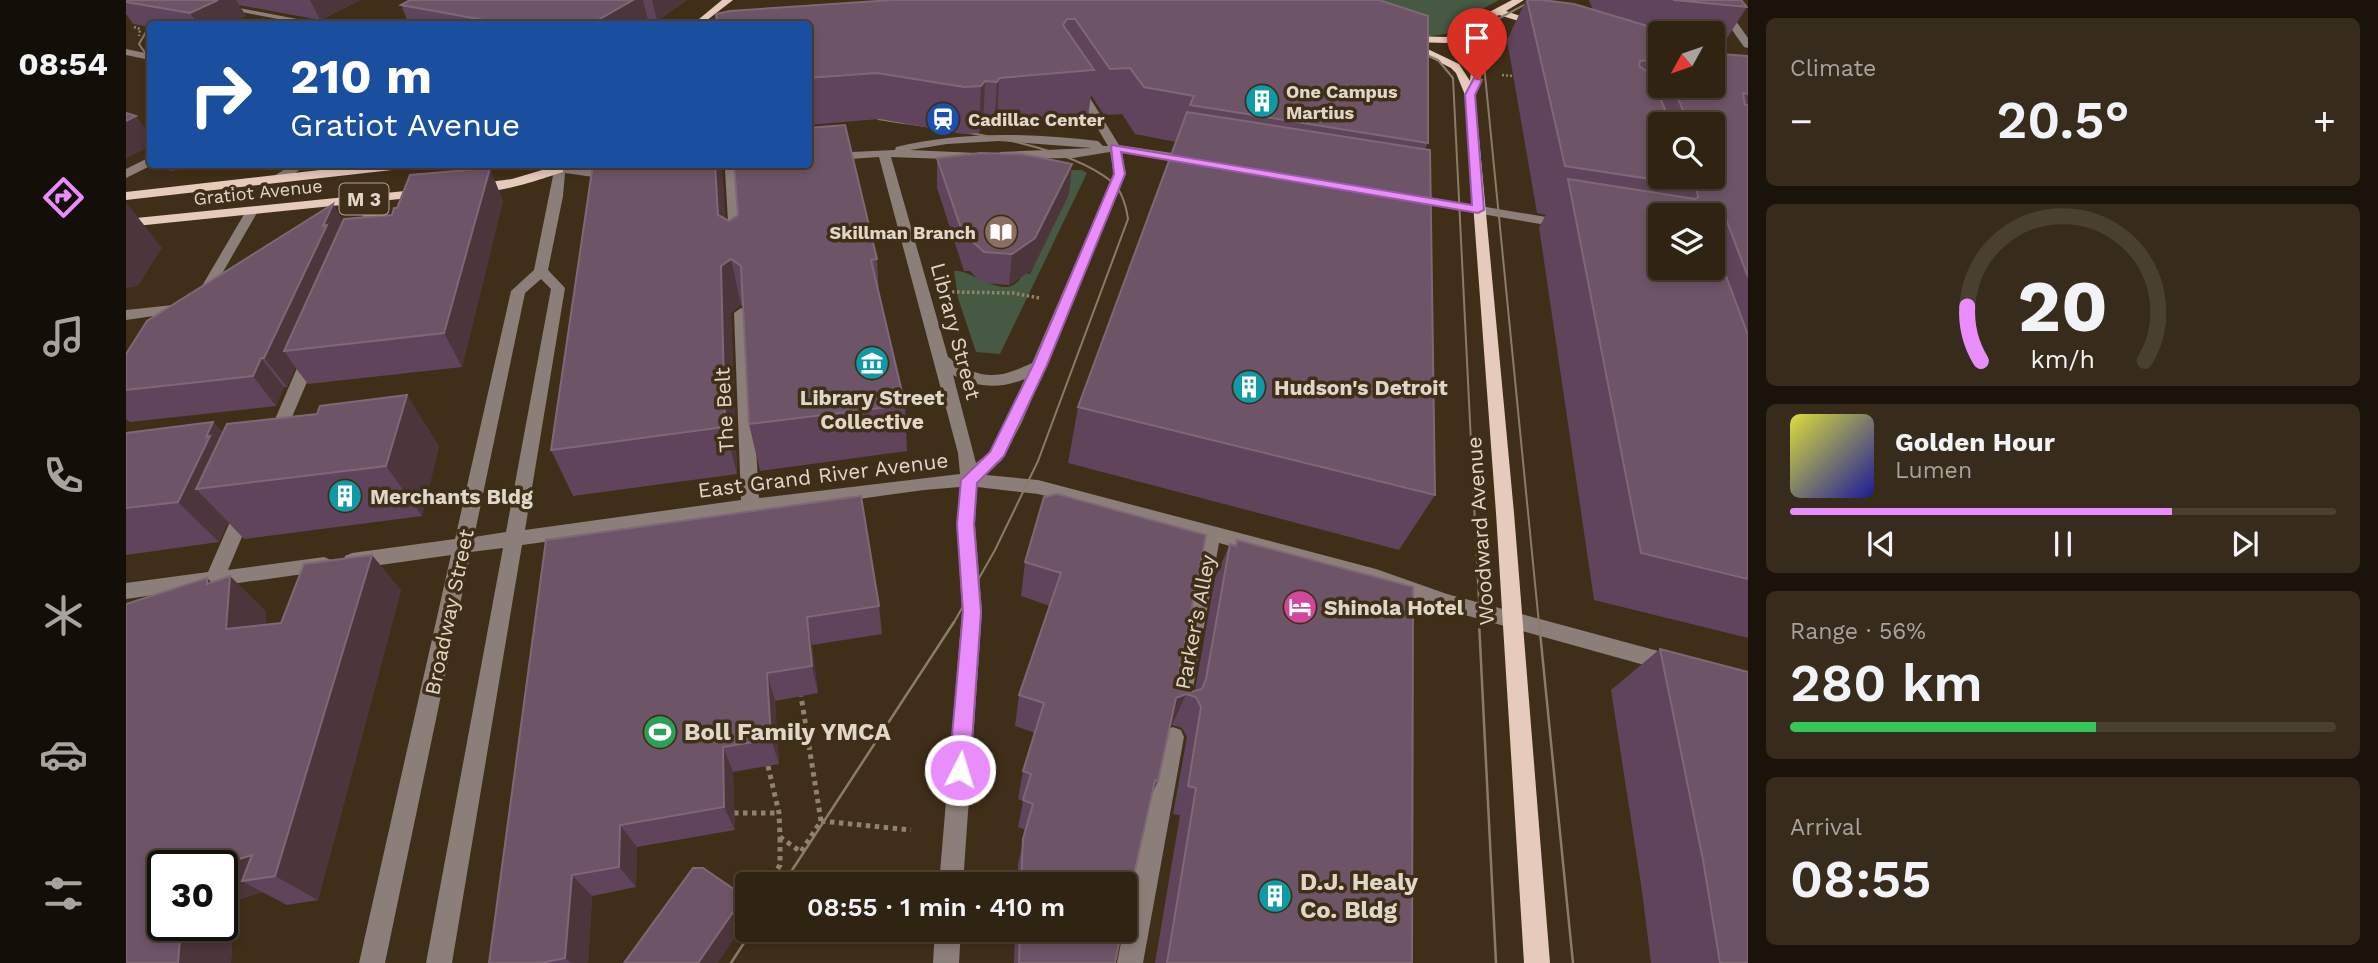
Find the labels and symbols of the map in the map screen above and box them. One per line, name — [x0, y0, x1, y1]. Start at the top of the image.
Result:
pin — [1447, 8, 1507, 80]
north arrow — [1648, 21, 1726, 98]
place label: One Campus Martius — [1286, 81, 1398, 123]
building icon: One Campus Martius — [1243, 82, 1281, 120]
station icon: Cadillac Center — [924, 100, 962, 138]
place label: Cadillac Center — [968, 109, 1105, 130]
street label: Gratiot Avenue — [192, 175, 324, 209]
road number: M 3 — [340, 183, 388, 214]
library icon: Skillman Branch — [982, 213, 1020, 251]
place label: Skillman Branch — [830, 222, 976, 243]
street label: Library Street — [926, 260, 986, 402]
museum icon: Library Street Collective — [853, 344, 891, 382]
street label: The Belt — [709, 367, 739, 453]
building icon: Hudson's Detroit — [1230, 368, 1268, 406]
place label: Hudson's Detroit — [1274, 375, 1448, 400]
place label: Library Street Collective — [800, 385, 944, 434]
street label: Woodward Avenue — [1461, 436, 1499, 626]
street label: East Grand River Avenue — [696, 447, 950, 503]
building icon: Merchants Bldg — [326, 477, 364, 515]
place label: Merchants Bldg — [370, 484, 533, 509]
street label: Broadway Street — [419, 527, 479, 697]
street label: Parker’s Alley — [1170, 552, 1220, 692]
hotel icon: Shinola Hotel — [1281, 588, 1319, 626]
place label: Shinola Hotel — [1324, 595, 1464, 620]
sports icon: Boll Family YMCA — [641, 713, 679, 751]
place label: Boll Family YMCA — [684, 718, 891, 746]
position arrow — [923, 733, 997, 807]
speed limit sign: 30 — [147, 850, 238, 941]
place label: D.J. Healy Co. Bldg — [1300, 868, 1419, 924]
building icon: D.J. Healy Co. Bldg — [1256, 877, 1294, 915]

